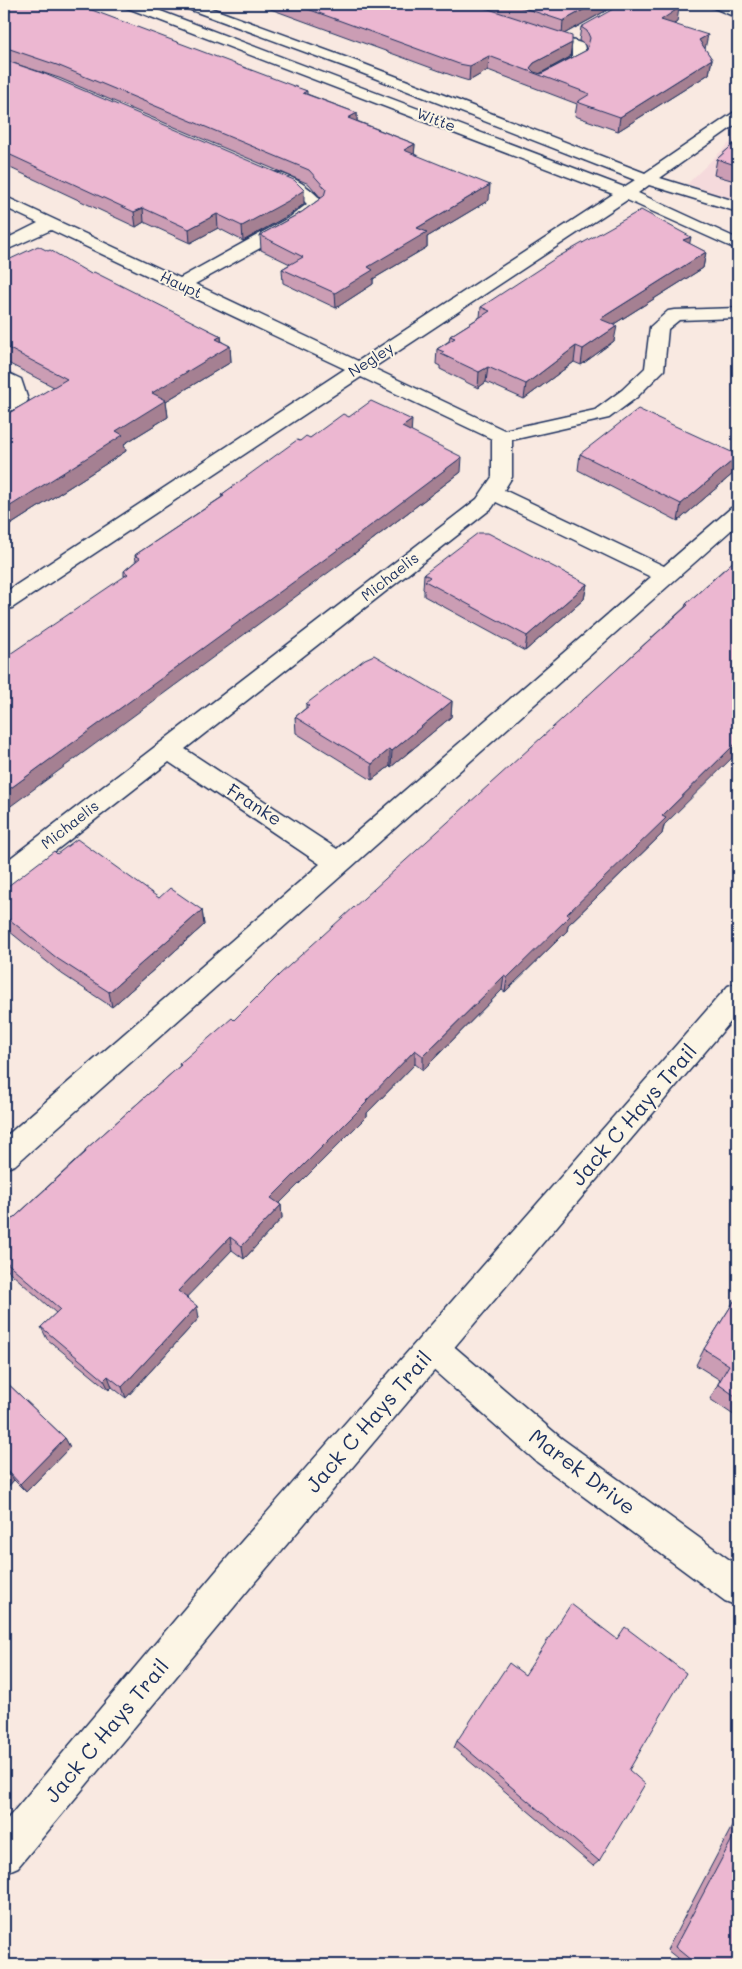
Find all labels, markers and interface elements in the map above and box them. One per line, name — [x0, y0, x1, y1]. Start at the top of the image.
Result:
street label: Witte — [414, 103, 459, 136]
street label: Haupt — [157, 266, 206, 302]
street label: Negley — [344, 337, 397, 381]
street label: Michaelis — [356, 547, 422, 605]
street label: Franke — [222, 777, 287, 831]
street label: Michaelis — [36, 795, 102, 853]
street label: Jack C Hays Trail — [564, 1037, 702, 1191]
street label: Jack C Hays Trail — [299, 1344, 437, 1498]
street label: Marek Drive — [524, 1422, 642, 1520]
street label: Jack C Hays Trail — [38, 1653, 174, 1807]

